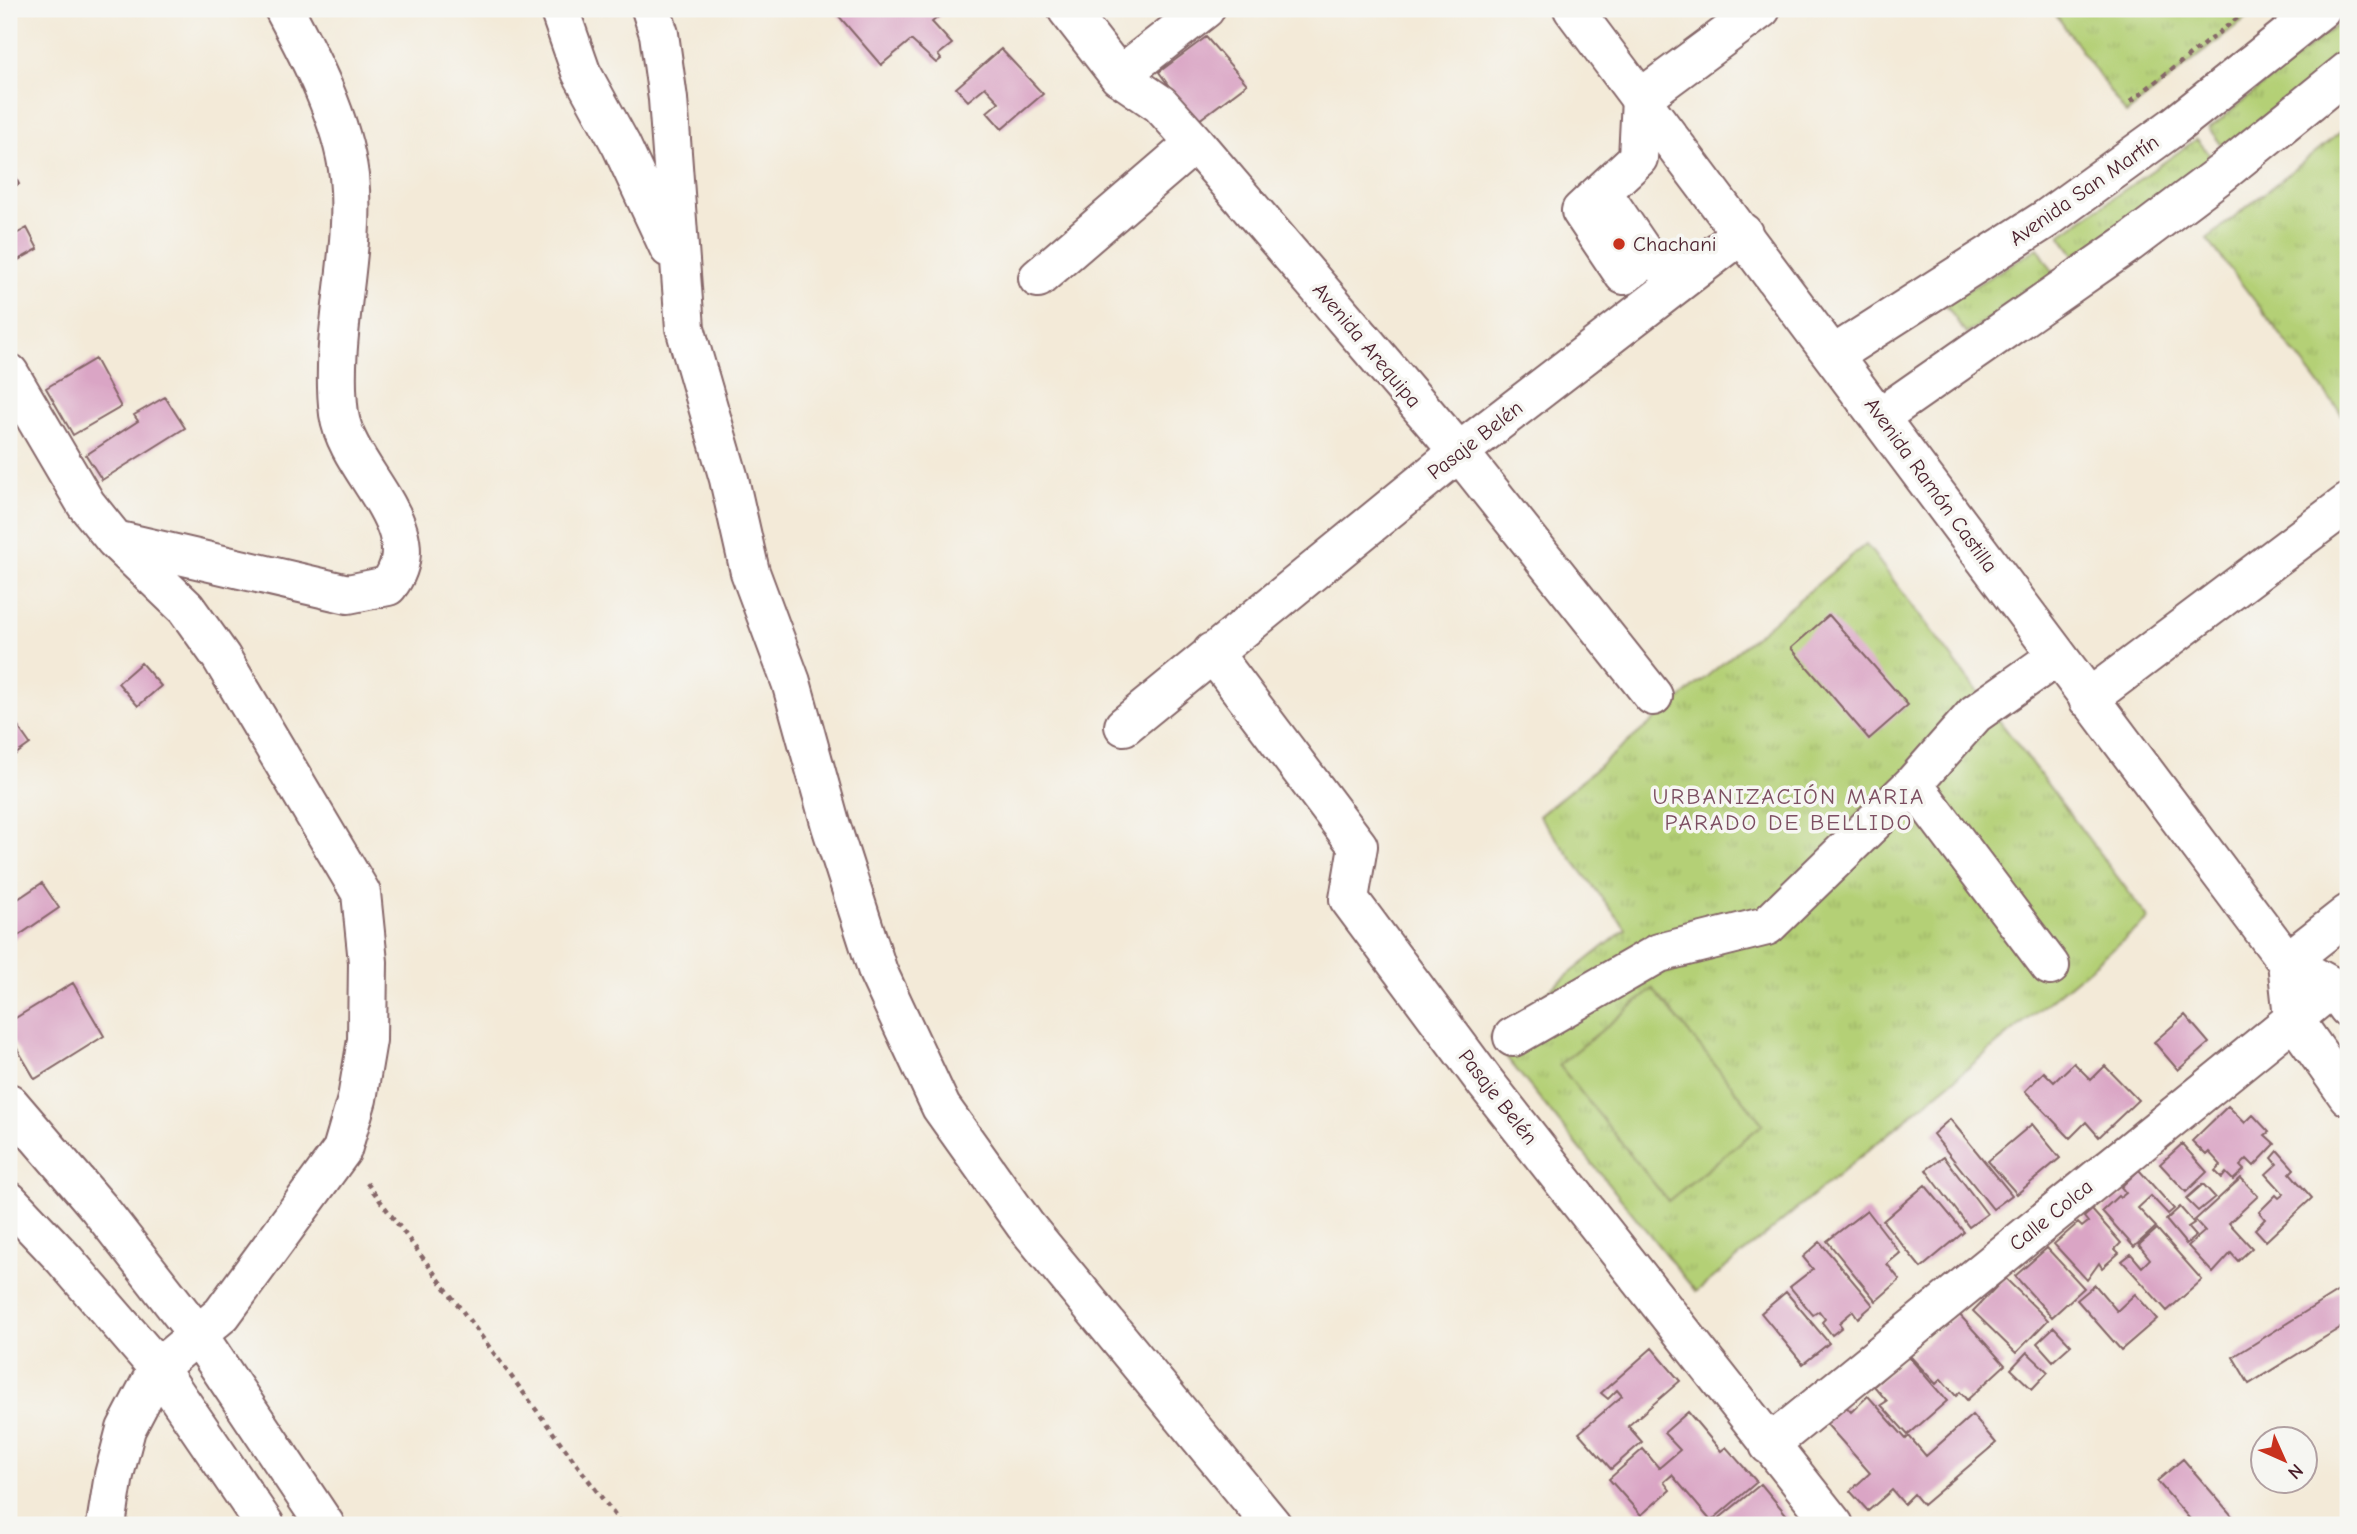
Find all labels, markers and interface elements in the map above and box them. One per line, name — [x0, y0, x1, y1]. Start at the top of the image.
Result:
street label: Avenida San Martín — [2005, 129, 2163, 251]
place label: Chachani — [1633, 232, 1717, 256]
marker: Chachani — [1611, 236, 1627, 252]
street label: Avenida Arequipa — [1308, 278, 1426, 412]
street label: Avenida Ramón Castilla — [1860, 393, 2002, 577]
street label: Pasaje Belén — [1423, 395, 1527, 485]
district label: URBANIZACIÓN MARIA PARADO DE BELLIDO — [1653, 783, 1925, 836]
street label: Pasaje Belén — [1453, 1045, 1543, 1149]
street label: Calle Colca — [2005, 1174, 2097, 1256]
north arrow — [2248, 1426, 2318, 1496]
text: N — [2283, 1459, 2307, 1483]

